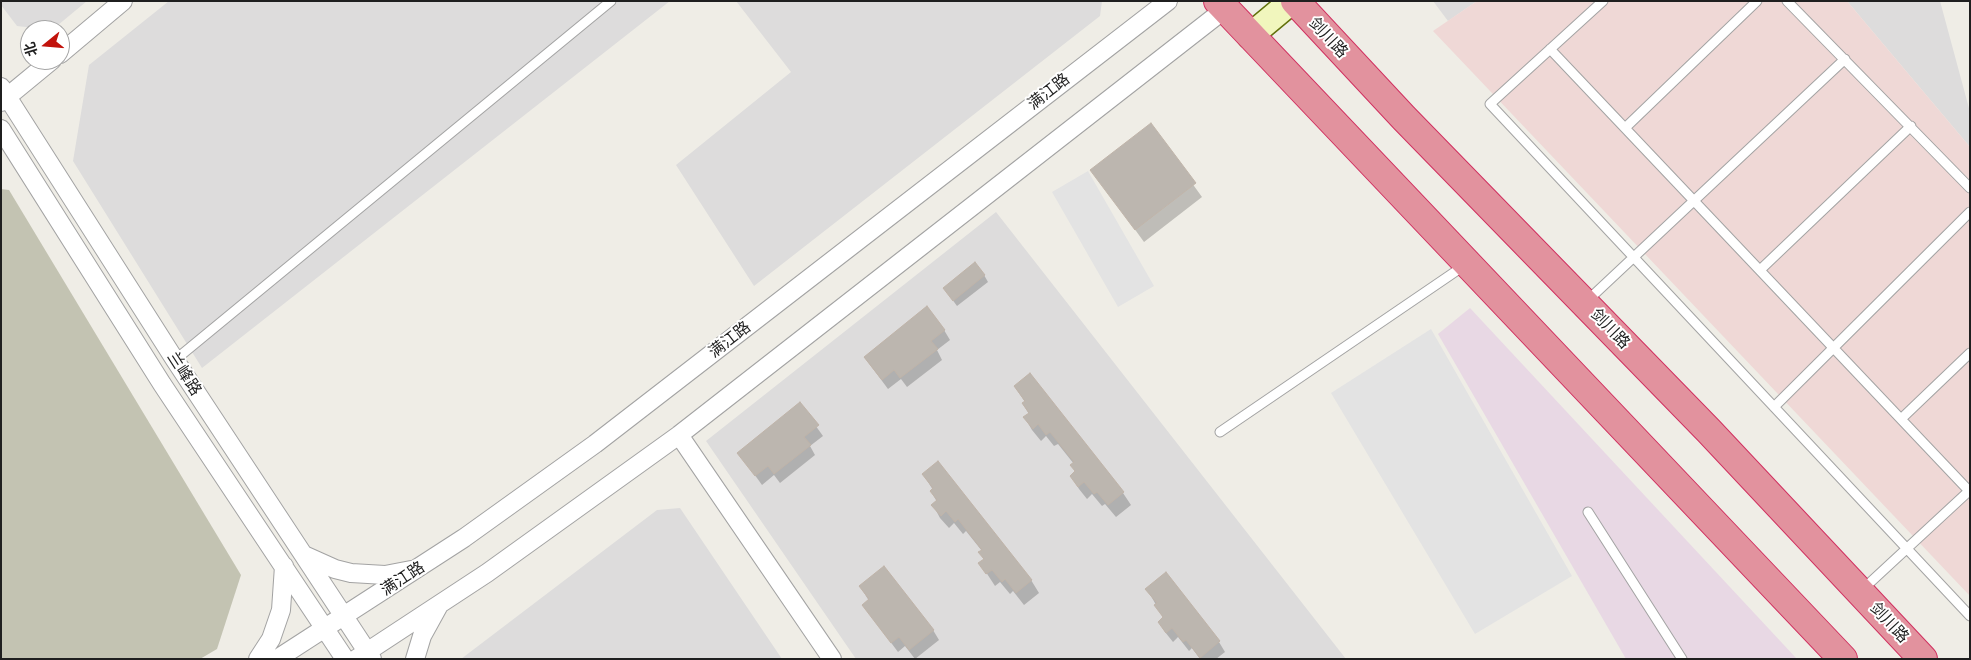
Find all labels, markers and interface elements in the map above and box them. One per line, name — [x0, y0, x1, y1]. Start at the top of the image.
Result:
street label: 剑川路 — [1305, 14, 1351, 62]
north arrow — [20, 20, 70, 70]
text: 北 — [21, 40, 41, 58]
street label: 满江路 — [1024, 70, 1074, 114]
street label: 剑川路 — [1586, 305, 1634, 353]
street label: 满江路 — [705, 318, 755, 362]
street label: 兰峰路 — [163, 349, 205, 399]
street label: 满江路 — [378, 558, 428, 600]
street label: 剑川路 — [1866, 599, 1912, 647]

